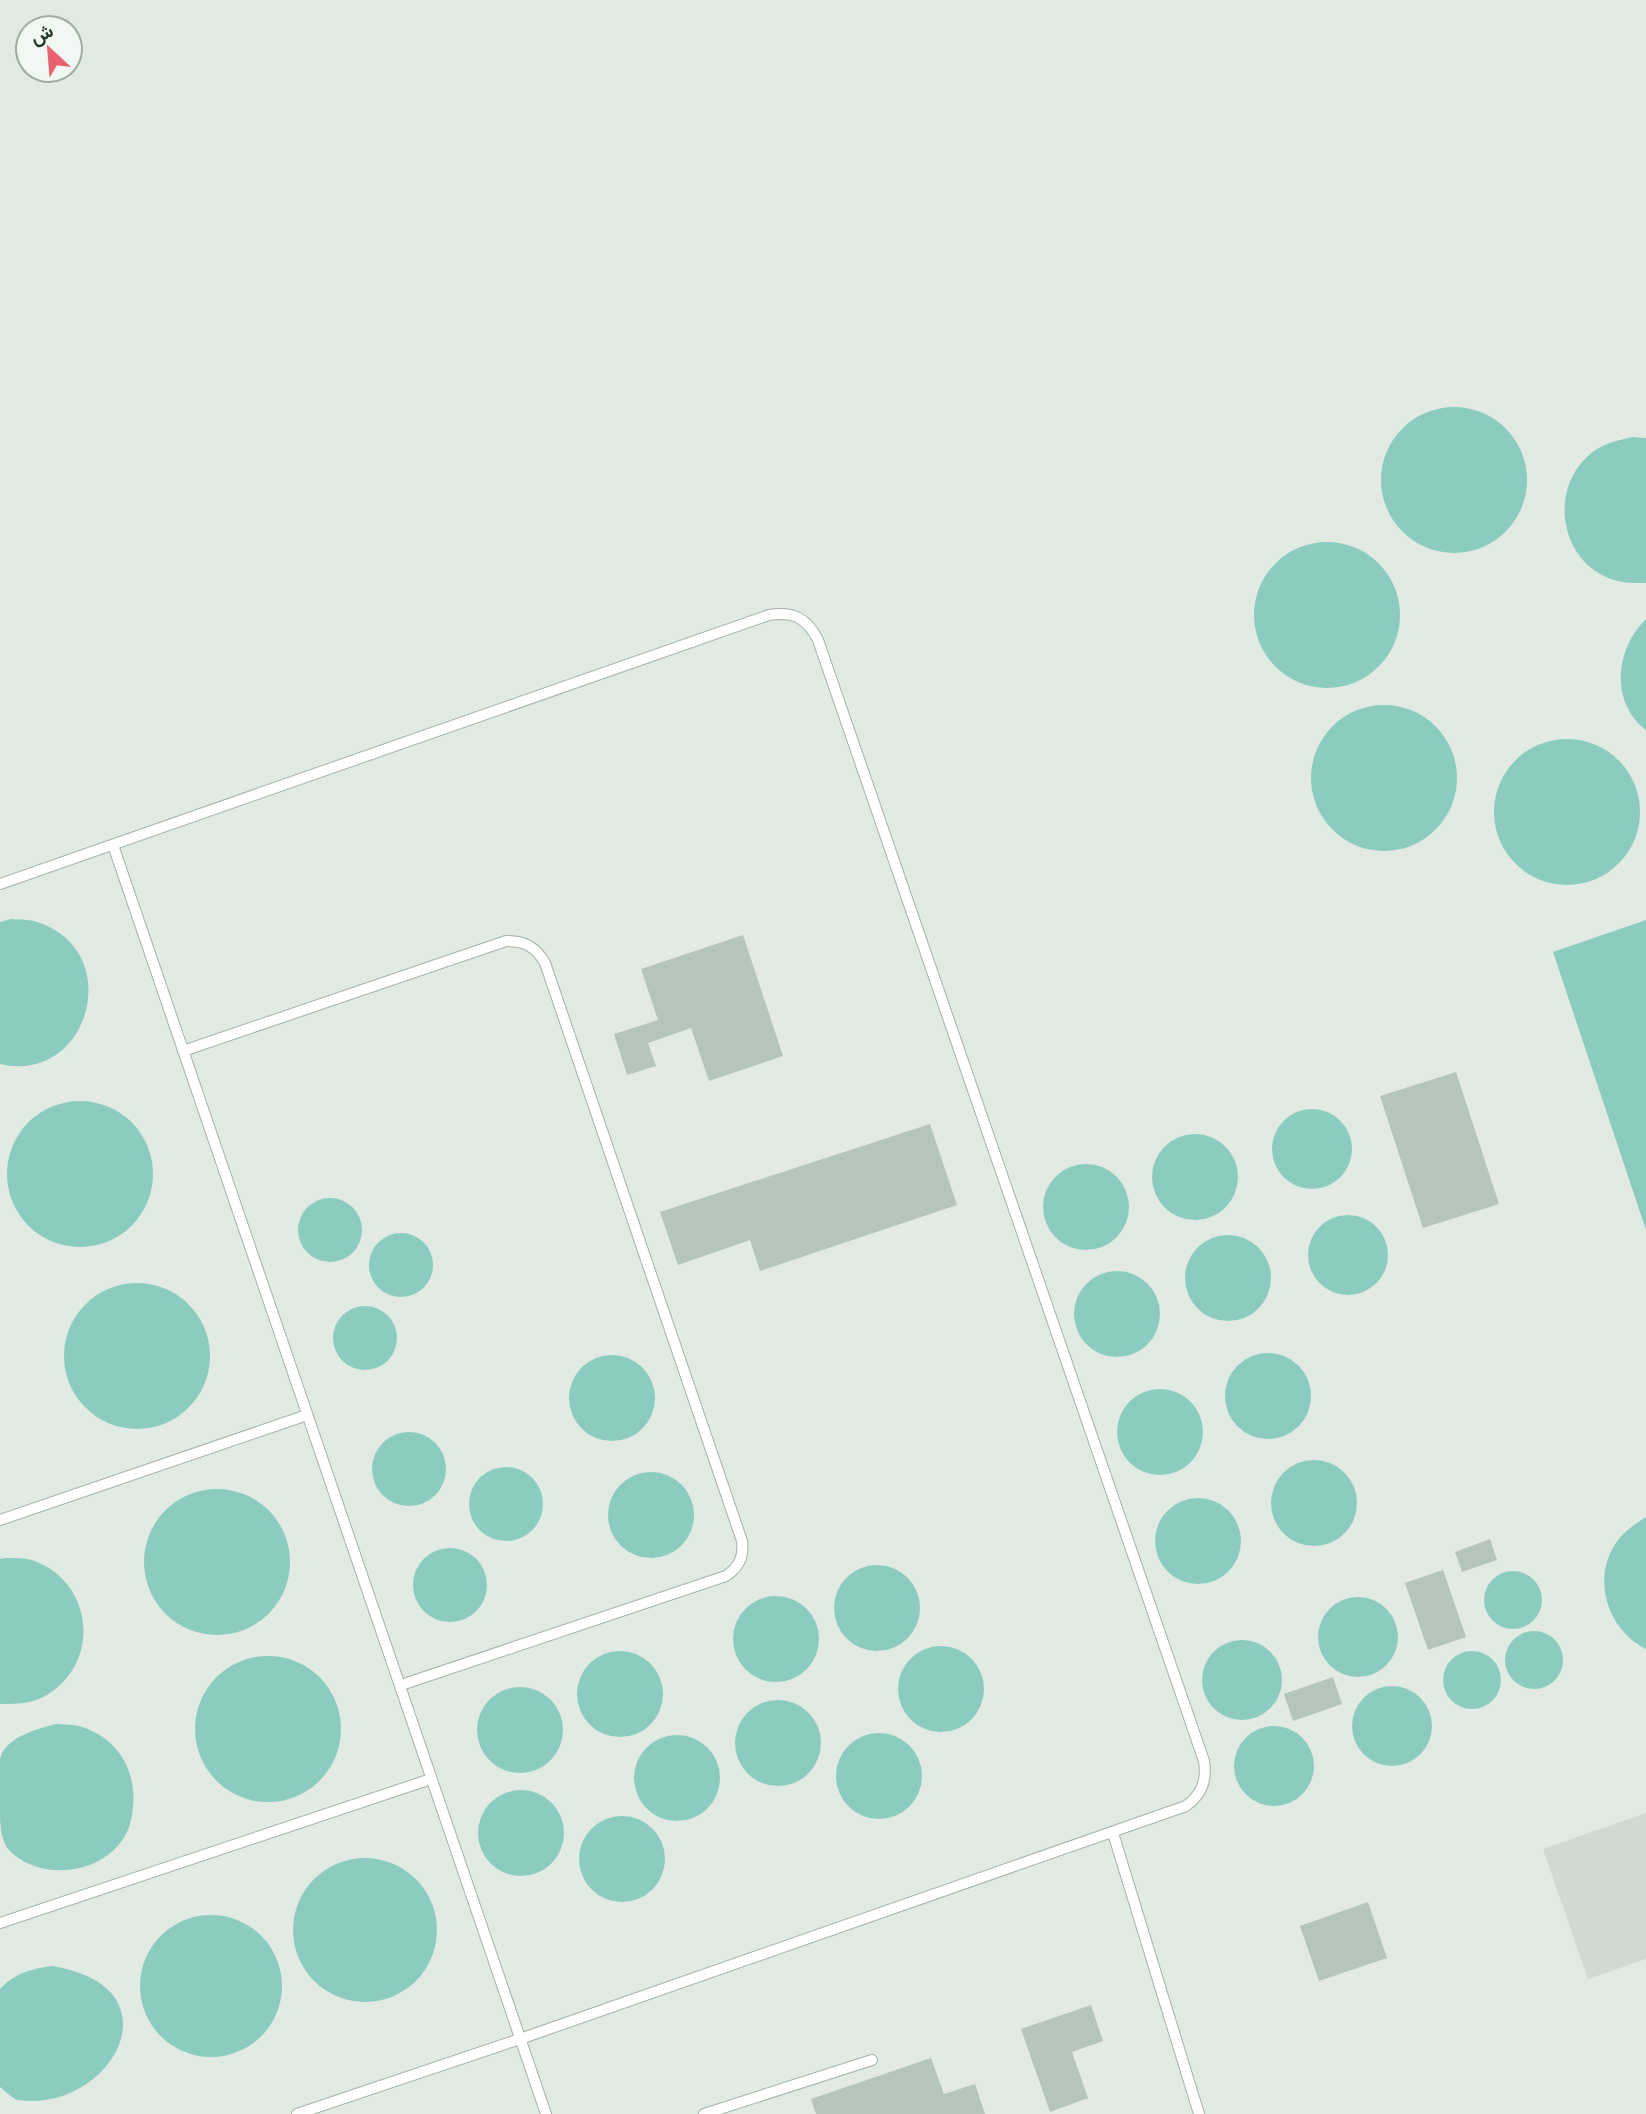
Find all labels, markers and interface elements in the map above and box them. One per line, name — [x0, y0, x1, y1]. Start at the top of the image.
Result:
north arrow — [14, 14, 84, 84]
text: ش — [26, 18, 57, 50]

